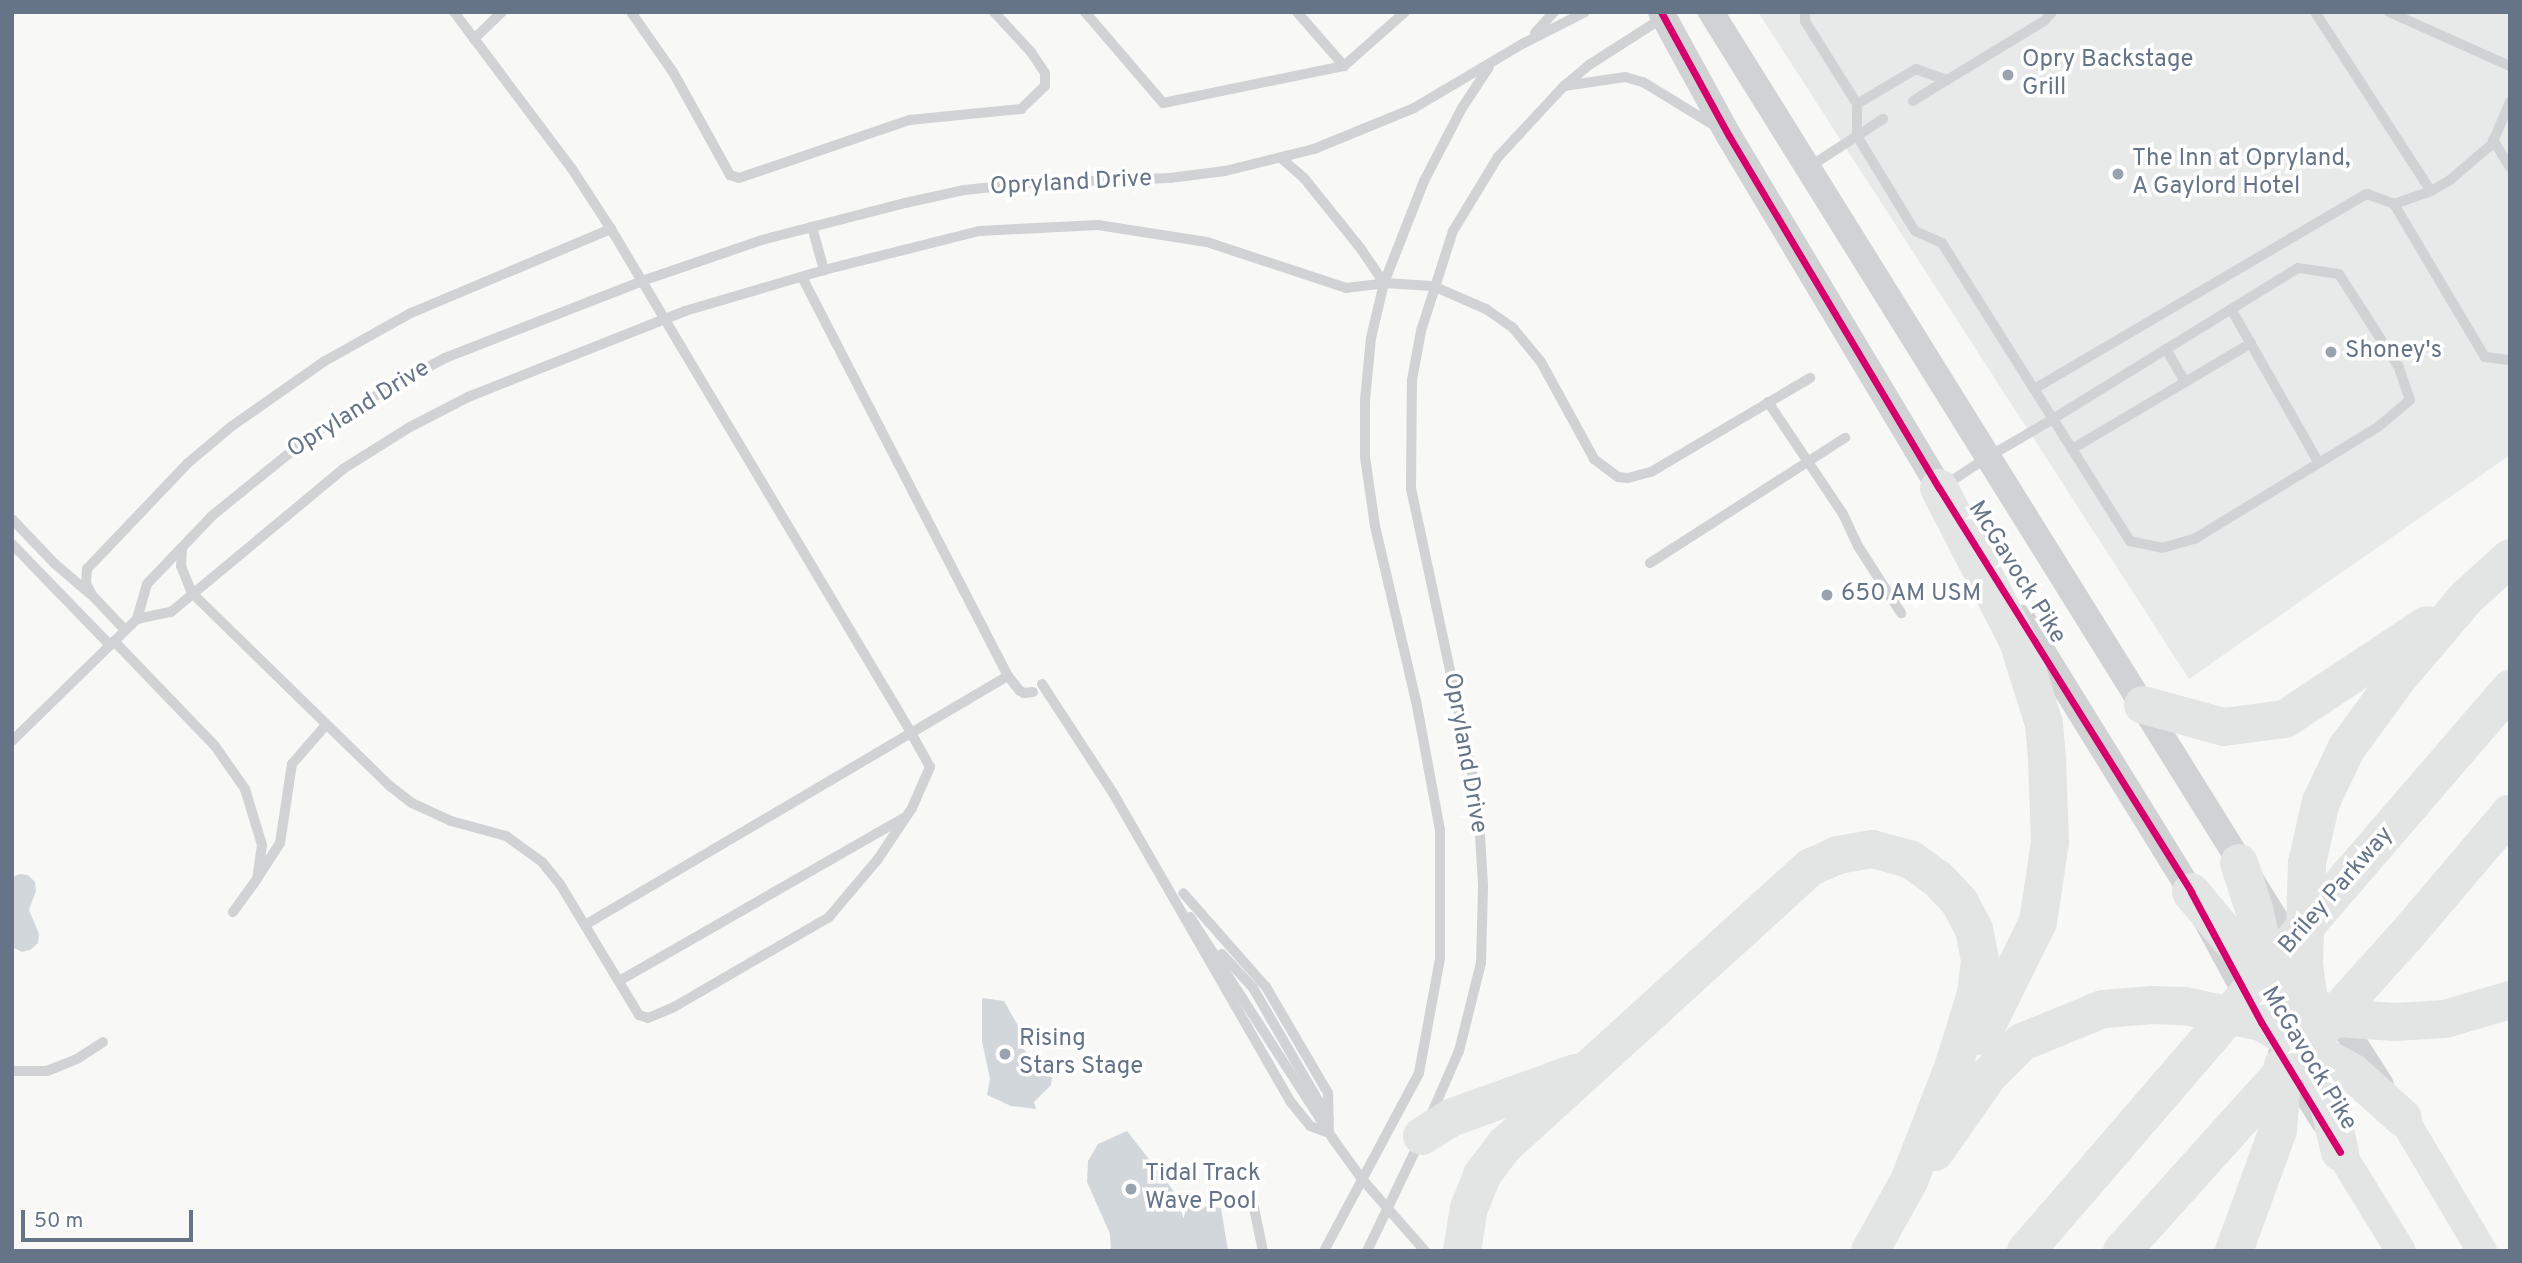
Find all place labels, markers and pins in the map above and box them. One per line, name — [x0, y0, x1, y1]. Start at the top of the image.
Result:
place label: Opry Backstage Grill — [2022, 47, 2193, 103]
marker: Opry Backstage Grill — [2000, 67, 2016, 83]
place label: The Inn at Opryland, A Gaylord Hotel — [2132, 146, 2350, 202]
marker: The Inn at Opryland, A Gaylord Hotel — [2110, 166, 2126, 182]
place label: Shoney's — [2345, 338, 2442, 366]
marker: Shoney's — [2323, 344, 2339, 360]
place label: 650 AM USM — [1841, 581, 1982, 609]
marker: 650 AM USM — [1819, 587, 1835, 603]
place label: Rising Stars Stage — [1019, 1026, 1143, 1082]
marker: Rising Stars Stage — [997, 1046, 1013, 1062]
place label: Tidal Track Wave Pool — [1145, 1161, 1262, 1217]
marker: Tidal Track Wave Pool — [1123, 1181, 1139, 1197]

